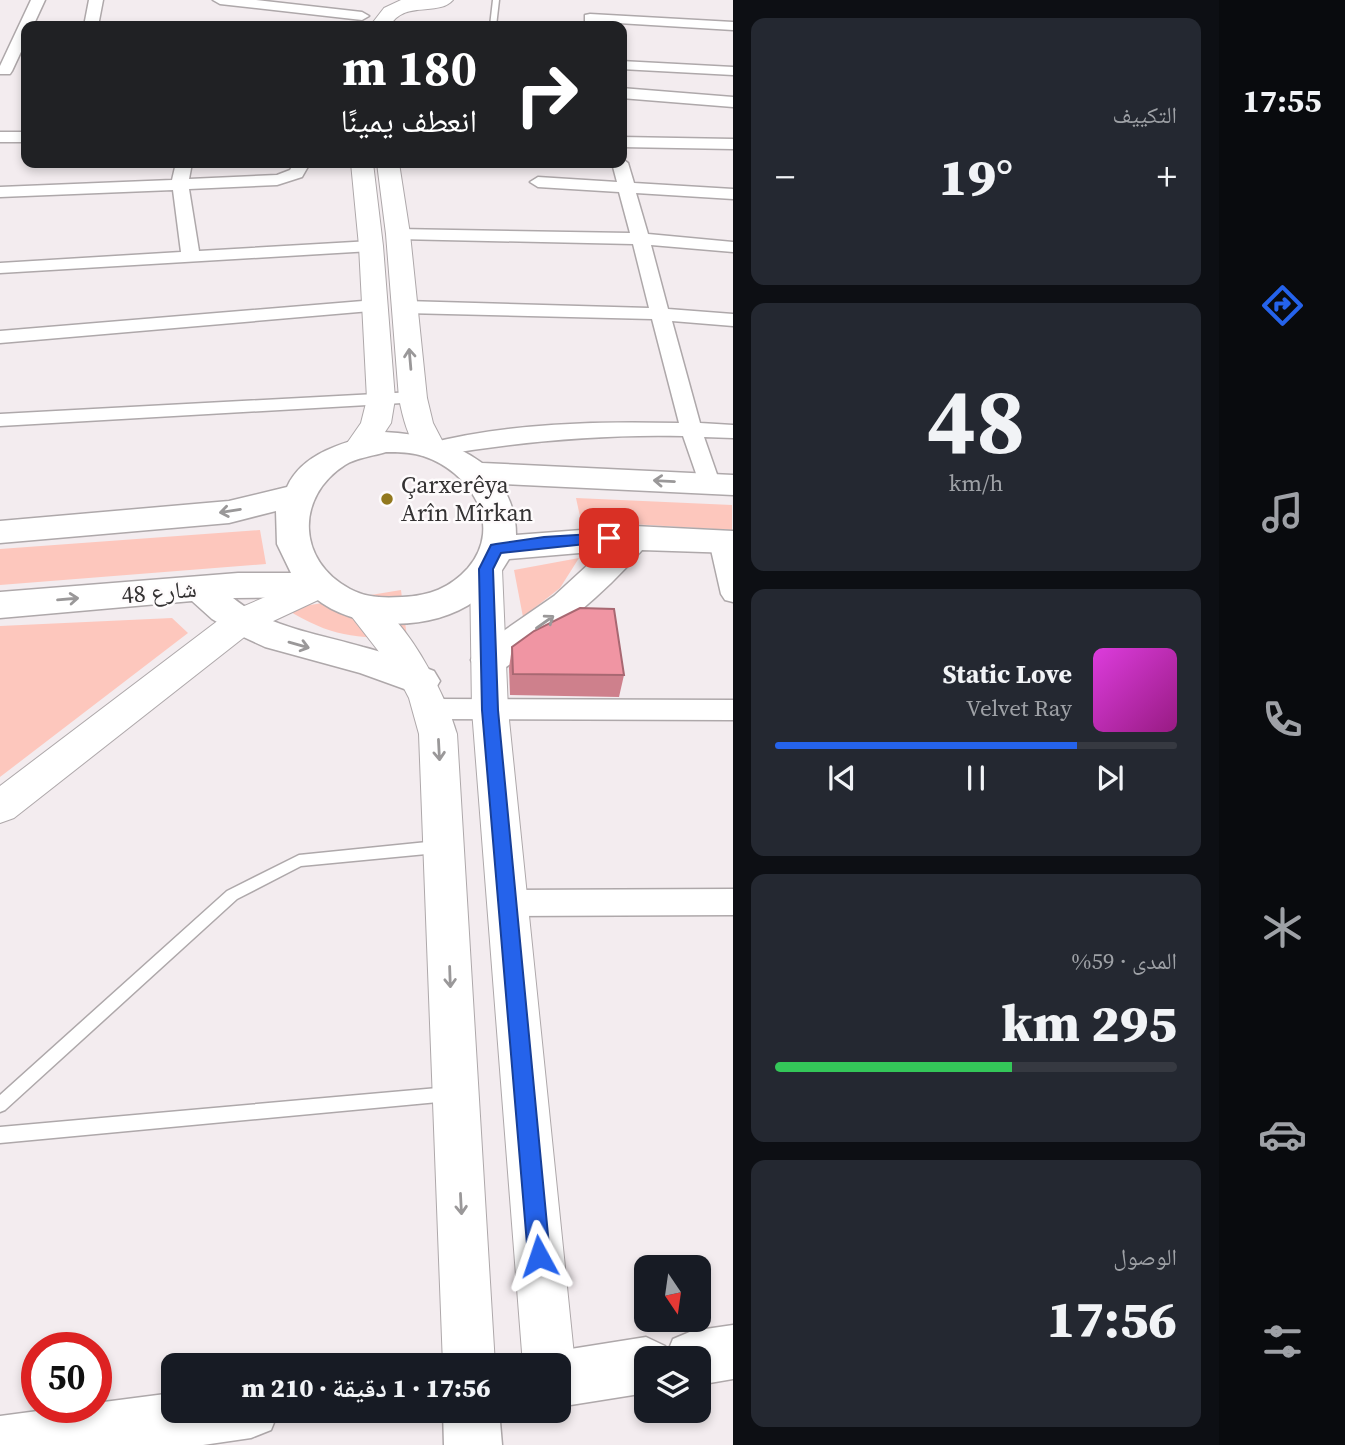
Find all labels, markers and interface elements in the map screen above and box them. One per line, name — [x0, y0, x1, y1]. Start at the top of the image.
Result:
text: 180 m — [342, 34, 477, 101]
icon: right — [501, 49, 592, 140]
text: 17:55 — [1243, 79, 1322, 123]
text: انعطف يمينًا — [340, 99, 477, 143]
text: التكييف — [1112, 99, 1177, 131]
text: 19° — [939, 141, 1013, 212]
text: − — [775, 151, 795, 203]
text: + — [1157, 151, 1177, 203]
icon: directions — [1258, 281, 1307, 330]
one-way arrow — [403, 348, 416, 371]
text: 48 — [927, 359, 1025, 483]
text: km/h — [949, 467, 1003, 499]
place label: Çarxerêya Arîn Mîrkan — [401, 468, 533, 529]
one-way arrow — [654, 474, 676, 487]
icon: music — [1258, 488, 1307, 537]
marker: Çarxerêya Arîn Mîrkan — [379, 491, 395, 507]
one-way arrow — [219, 505, 242, 518]
pin — [579, 508, 639, 568]
icon: arrive — [590, 519, 628, 557]
street label: 48 شارع — [120, 572, 198, 611]
one-way arrow — [56, 592, 79, 605]
one-way arrow — [535, 615, 554, 629]
one-way arrow — [287, 639, 310, 652]
text: Static Love — [943, 656, 1072, 692]
text: Velvet Ray — [966, 692, 1072, 724]
icon: phone — [1258, 695, 1307, 744]
one-way arrow — [433, 738, 446, 761]
icon: previous — [823, 759, 861, 797]
icon: pause — [957, 759, 995, 797]
icon: next — [1091, 759, 1129, 797]
icon: climate — [1258, 903, 1307, 952]
text: المدى · 59% — [1071, 945, 1177, 977]
one-way arrow — [444, 965, 457, 988]
text: 295 km — [1001, 987, 1177, 1058]
icon: car — [1258, 1110, 1307, 1159]
one-way arrow — [454, 1193, 467, 1216]
position arrow — [502, 1219, 576, 1293]
text: الوصول — [1113, 1241, 1177, 1273]
north arrow — [634, 1255, 710, 1332]
map controls — [634, 1255, 711, 1423]
text: 17:56 — [1047, 1283, 1177, 1354]
icon: filters — [1258, 1317, 1307, 1366]
speed limit sign: 50 — [21, 1332, 112, 1423]
button: layers — [634, 1346, 711, 1423]
text: 17:56 · 1 دقيقة · 210 m — [241, 1370, 491, 1406]

